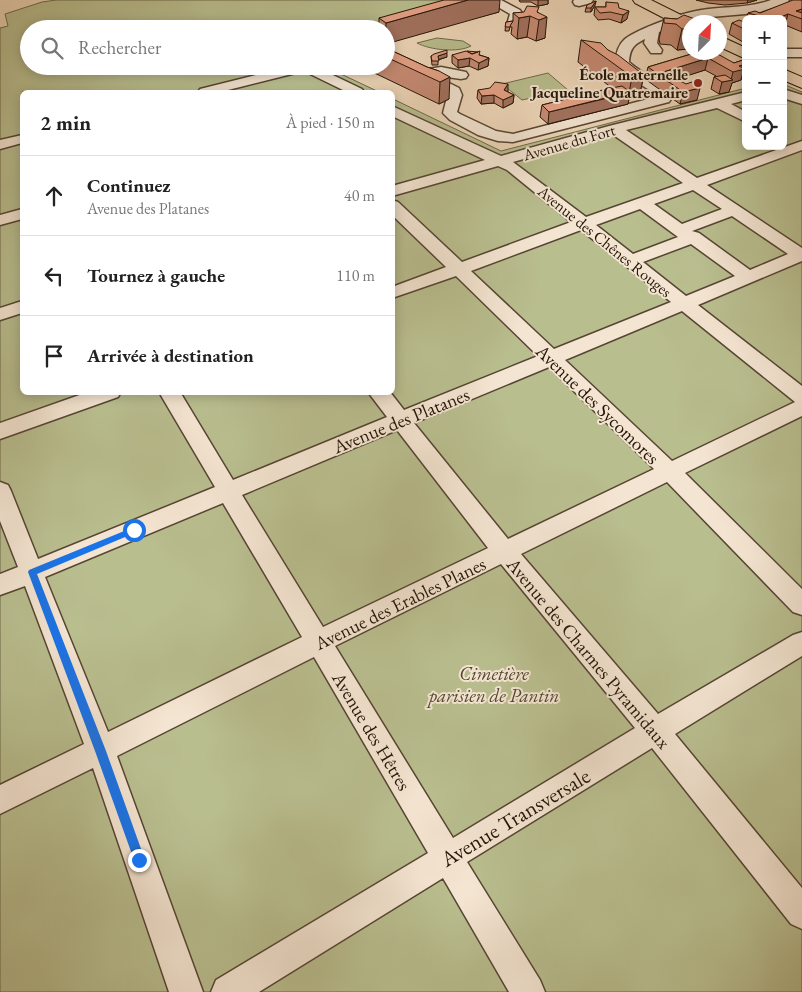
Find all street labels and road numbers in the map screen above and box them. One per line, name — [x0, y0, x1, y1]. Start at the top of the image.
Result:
street label: Avenue du Fort — [520, 119, 618, 166]
street label: Avenue des Chênes Rouges — [532, 180, 676, 302]
street label: Avenue des Sycomores — [530, 338, 665, 470]
street label: Avenue des Platanes — [328, 382, 473, 460]
street label: Avenue des Erables Planes — [310, 551, 490, 656]
street label: Avenue des Charmes Pyramidaux — [501, 552, 677, 755]
street label: Avenue des Hêtres — [326, 667, 417, 795]
street label: Avenue Transversale — [434, 761, 596, 874]

